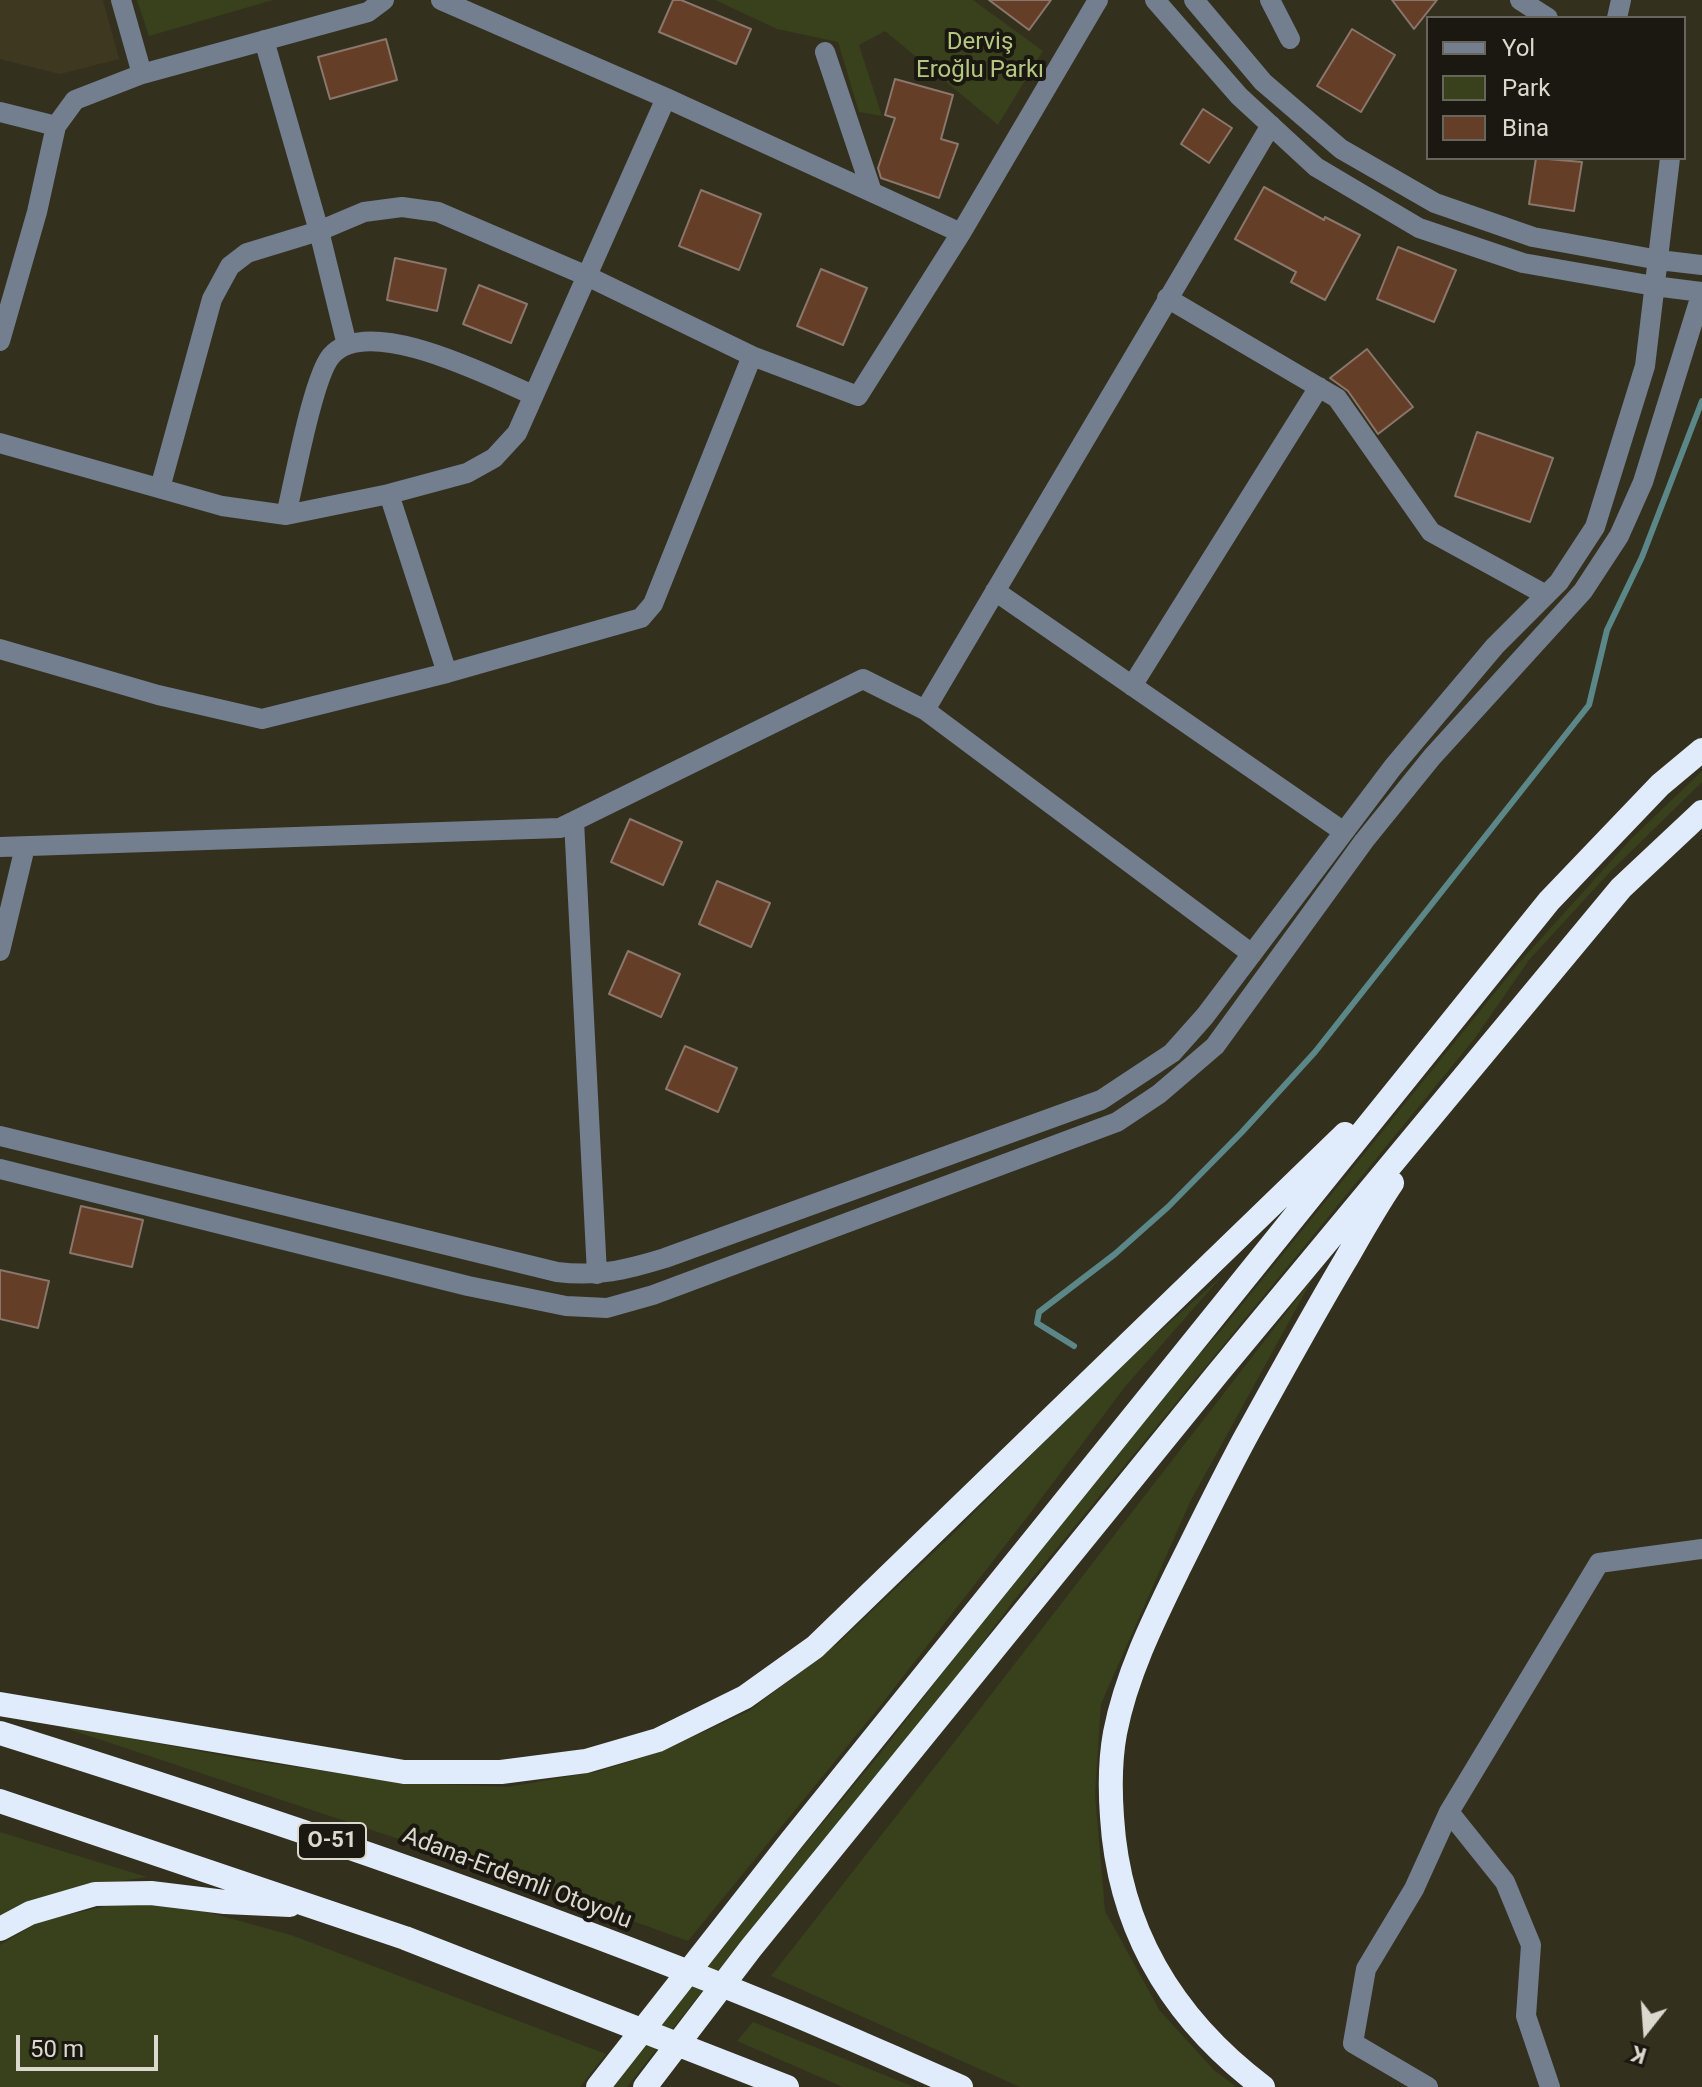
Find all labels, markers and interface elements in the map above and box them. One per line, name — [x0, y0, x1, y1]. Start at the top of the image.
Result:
legend — [1426, 16, 1686, 160]
park label: Derviş Eroğlu Parkı — [916, 29, 1044, 85]
text: Yol — [1502, 34, 1535, 62]
text: Park — [1502, 74, 1550, 102]
text: Bina — [1502, 114, 1549, 142]
street label: Adana-Erdemli Otoyolu — [398, 1822, 636, 1936]
road number: O-51 — [298, 1823, 366, 1859]
north arrow — [1606, 1991, 1686, 2071]
scale bar — [20, 2019, 162, 2069]
text: 50 m — [30, 2035, 84, 2063]
text: K — [1628, 2040, 1649, 2068]

